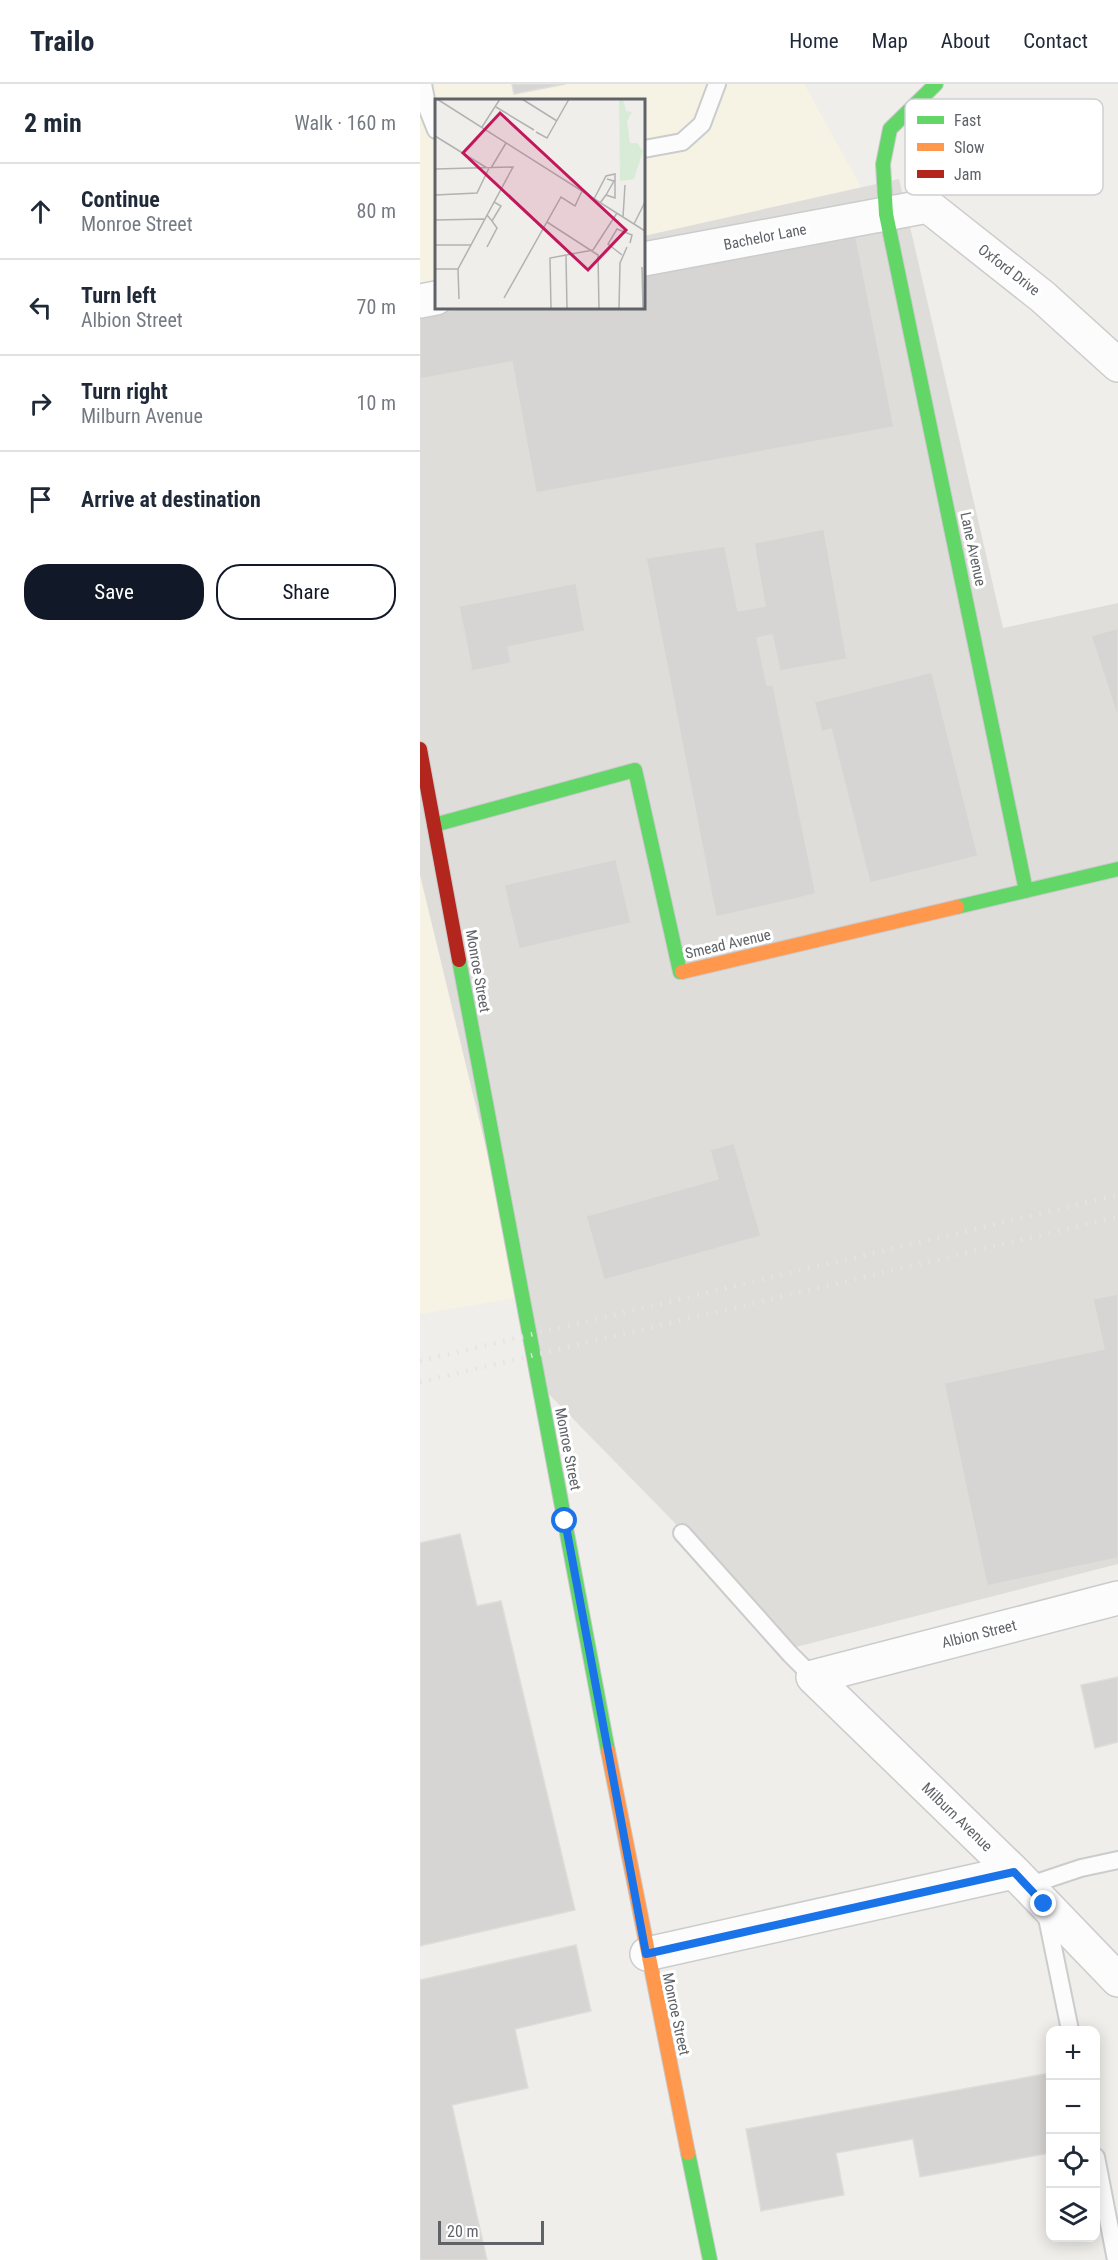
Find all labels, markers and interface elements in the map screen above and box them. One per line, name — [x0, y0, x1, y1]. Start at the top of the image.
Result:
text: Trailo — [30, 25, 94, 58]
text: Home — [789, 29, 839, 53]
text: Map — [872, 29, 908, 53]
text: About — [941, 29, 990, 53]
text: Contact — [1023, 29, 1088, 53]
inset map — [435, 99, 645, 309]
legend — [905, 99, 1103, 195]
text: 2 min — [24, 108, 82, 138]
text: Walk · 160 m — [295, 111, 396, 135]
text: Fast — [954, 111, 981, 130]
text: Slow — [954, 138, 984, 157]
text: Jam — [954, 165, 981, 184]
text: Continue — [81, 187, 160, 212]
icon: ahead — [24, 195, 57, 228]
text: 80 m — [357, 199, 396, 223]
text: Monroe Street — [81, 212, 193, 236]
street label: Bachelor Lane — [722, 220, 808, 254]
street label: Oxford Drive — [975, 240, 1043, 300]
text: Turn left — [81, 283, 156, 308]
icon: left — [24, 291, 57, 324]
text: 70 m — [357, 295, 396, 319]
text: Albion Street — [81, 308, 183, 332]
text: Turn right — [81, 379, 168, 404]
icon: right — [24, 387, 57, 420]
text: 10 m — [357, 391, 396, 415]
text: Milburn Avenue — [81, 404, 203, 428]
icon: arrive — [24, 483, 57, 516]
text: Arrive at destination — [81, 487, 261, 512]
street label: Lane Avenue — [956, 510, 990, 588]
button: Save — [24, 564, 204, 620]
button: Share — [216, 564, 396, 620]
street label: Smead Avenue — [683, 925, 773, 963]
street label: Monroe Street — [462, 928, 494, 1014]
street label: Monroe Street — [551, 1406, 585, 1492]
route start — [551, 1507, 577, 1533]
street label: Albion Street — [940, 1616, 1018, 1652]
street label: Milburn Avenue — [918, 1779, 996, 1855]
route end — [1030, 1890, 1056, 1916]
street label: Monroe Street — [658, 1971, 694, 2057]
map controls — [1046, 2026, 1100, 2242]
button: + — [1046, 2026, 1100, 2080]
button: − — [1046, 2080, 1100, 2134]
button: locate — [1046, 2134, 1100, 2188]
button: layers — [1046, 2188, 1100, 2242]
scale bar — [438, 2218, 544, 2246]
text: 20 m — [447, 2222, 479, 2241]

